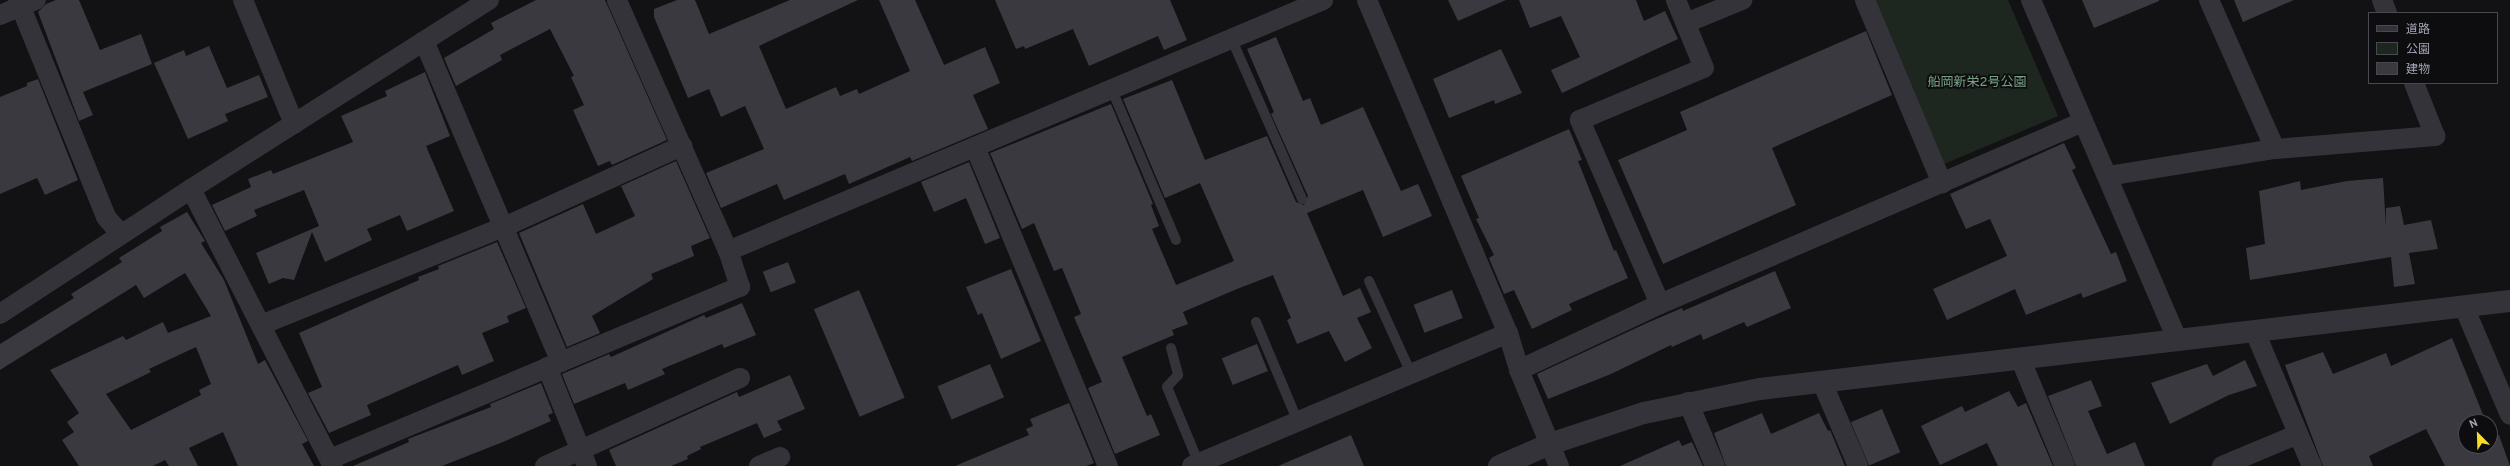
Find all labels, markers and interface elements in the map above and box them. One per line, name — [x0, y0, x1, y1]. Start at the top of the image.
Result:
legend — [2368, 12, 2498, 84]
text: 道路 — [2406, 22, 2430, 38]
text: 公園 — [2406, 42, 2430, 58]
text: 建物 — [2406, 62, 2430, 78]
park label: 船岡新栄2号公園 — [1928, 75, 2026, 91]
north arrow — [2458, 414, 2498, 454]
text: N — [2467, 416, 2480, 432]

